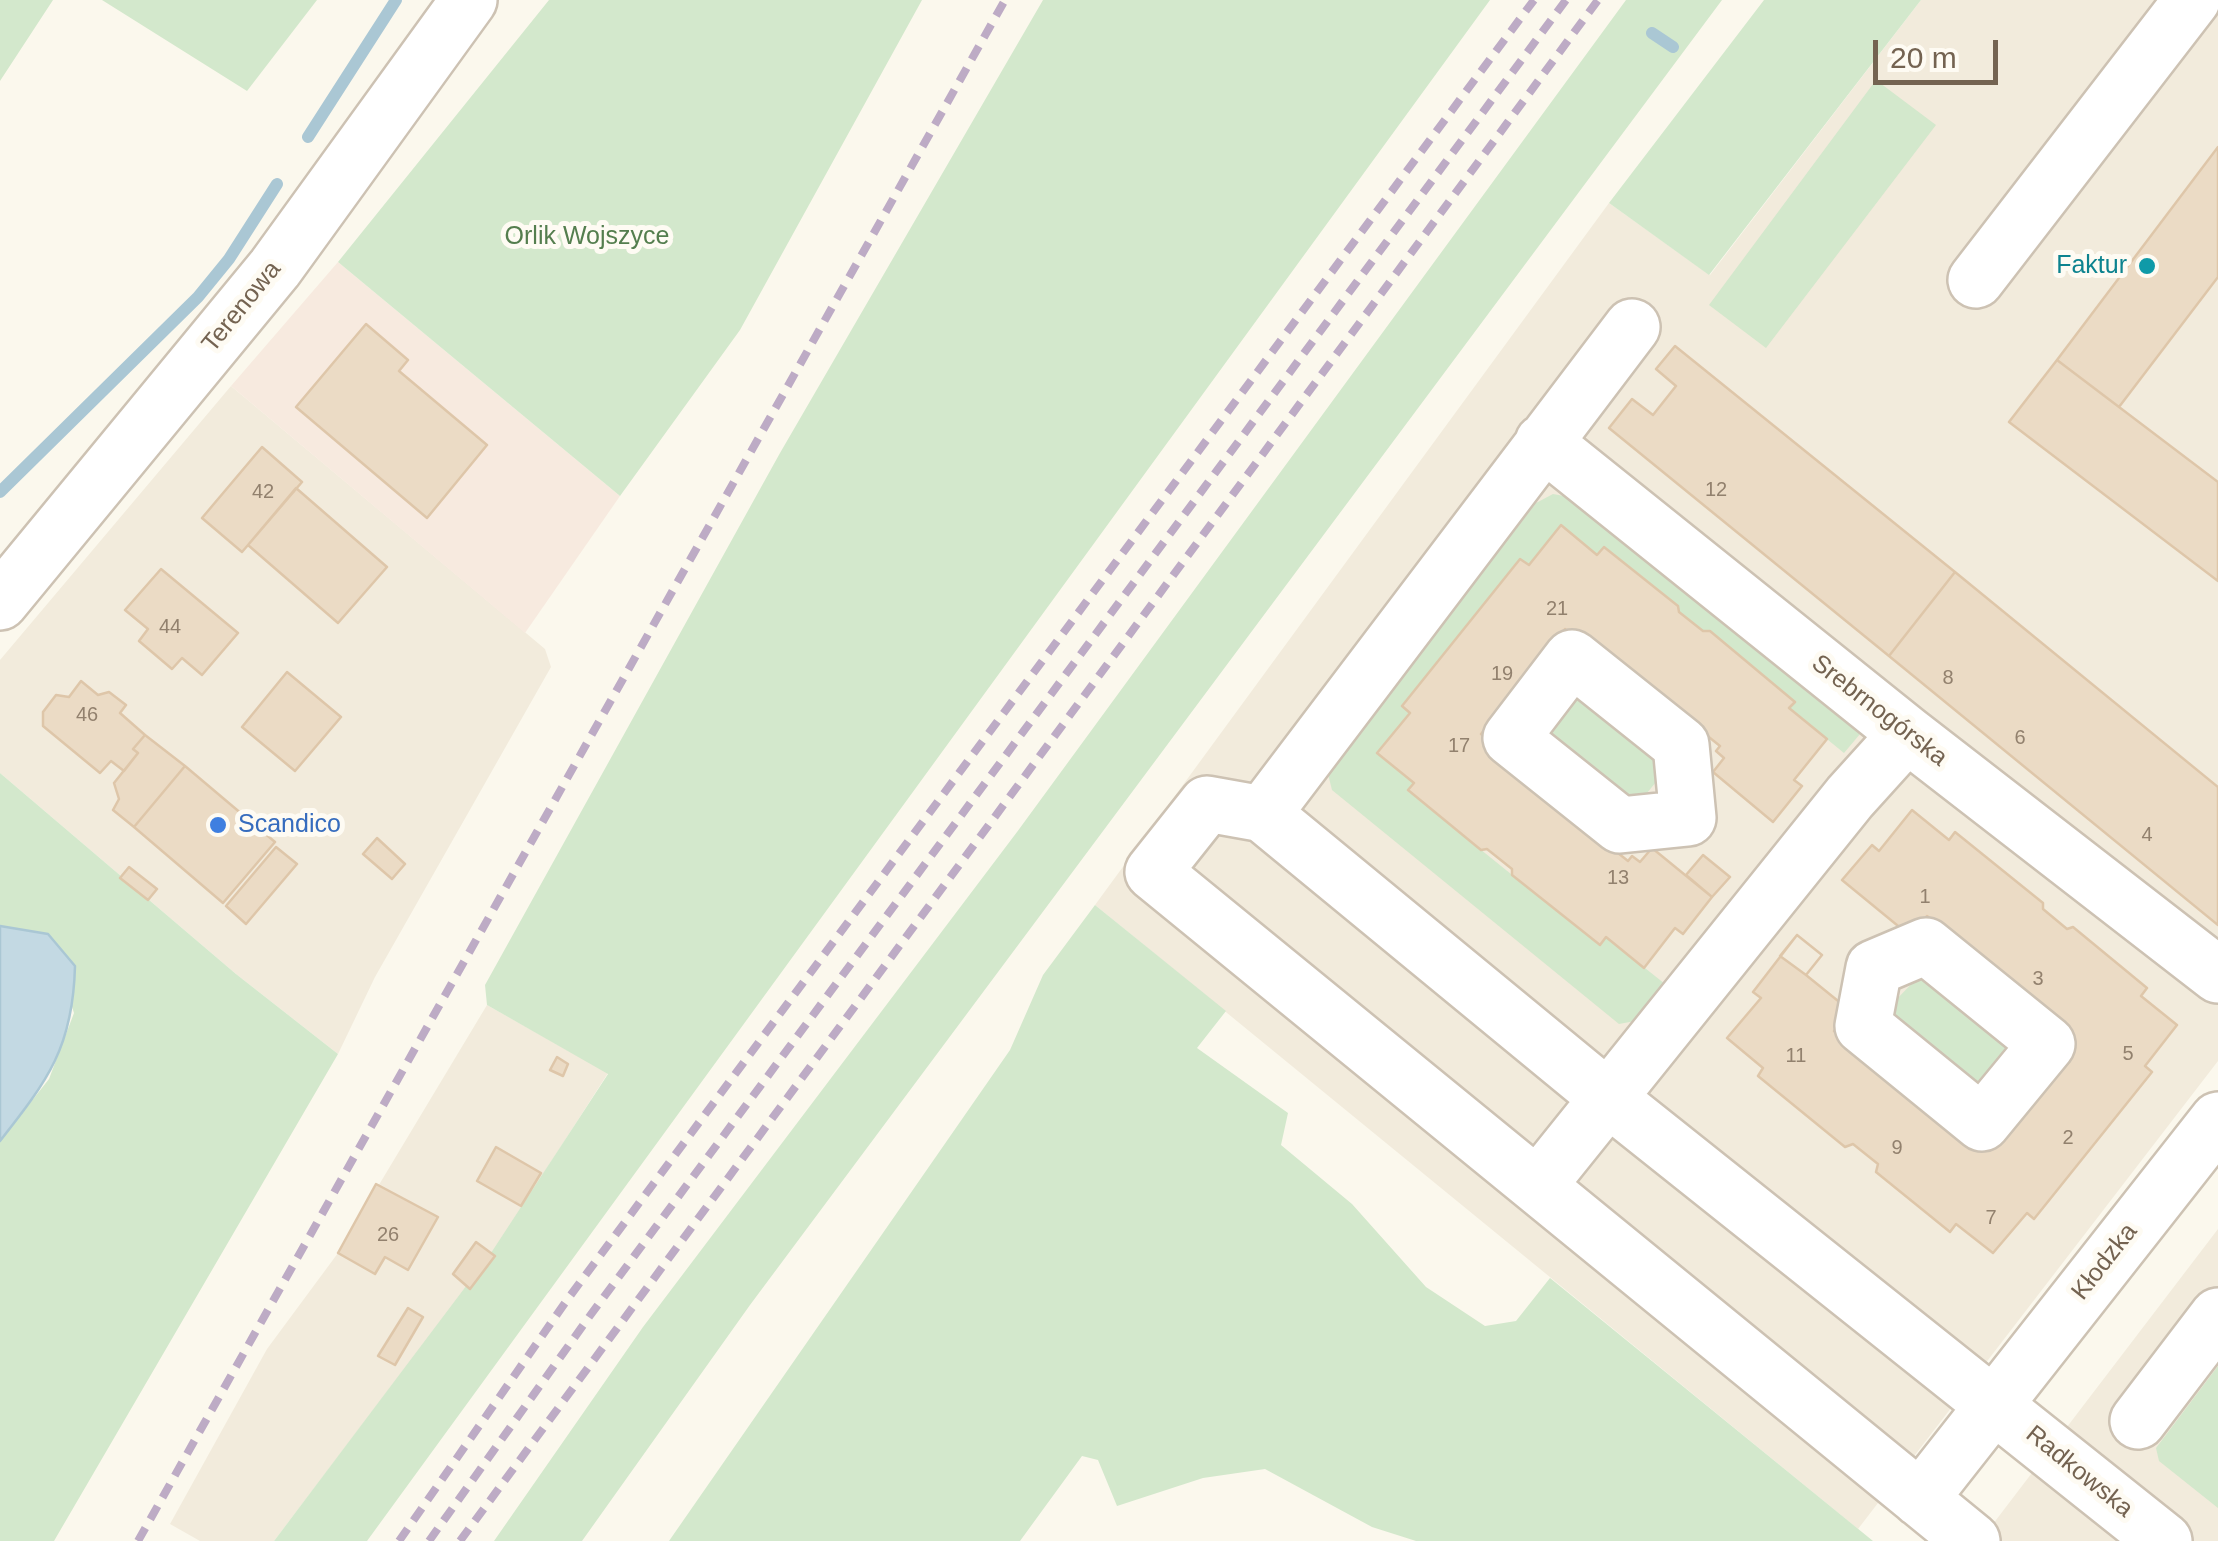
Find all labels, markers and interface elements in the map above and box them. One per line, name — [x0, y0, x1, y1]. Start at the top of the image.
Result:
scale bar — [1878, 20, 2003, 82]
text: 20 m — [1890, 41, 1957, 74]
park label: Orlik Wojszyce — [505, 222, 669, 252]
place label: Faktur — [2056, 251, 2127, 281]
street label: Terenowa — [196, 255, 288, 359]
marker: Faktur — [2136, 255, 2158, 277]
house number: 12 — [1705, 478, 1727, 502]
house number: 42 — [252, 480, 274, 504]
house number: 21 — [1546, 597, 1568, 621]
house number: 44 — [159, 615, 181, 639]
street label: Srebrnogórska — [1805, 649, 1953, 773]
house number: 19 — [1491, 662, 1513, 686]
house number: 8 — [1942, 666, 1954, 690]
house number: 46 — [76, 703, 98, 727]
house number: 6 — [2014, 726, 2026, 750]
house number: 17 — [1448, 734, 1470, 758]
place label: Scandico — [238, 810, 341, 840]
marker: Scandico — [207, 814, 229, 836]
house number: 4 — [2141, 823, 2153, 847]
house number: 13 — [1607, 866, 1629, 890]
house number: 1 — [1919, 885, 1931, 909]
house number: 3 — [2032, 967, 2044, 991]
house number: 5 — [2122, 1042, 2134, 1066]
house number: 11 — [1786, 1044, 1806, 1068]
house number: 2 — [2062, 1126, 2074, 1150]
house number: 9 — [1891, 1136, 1903, 1160]
house number: 7 — [1985, 1206, 1997, 1230]
street label: Kłodzka — [2066, 1218, 2144, 1306]
house number: 26 — [377, 1223, 399, 1247]
street label: Radkowska — [2019, 1420, 2139, 1524]

